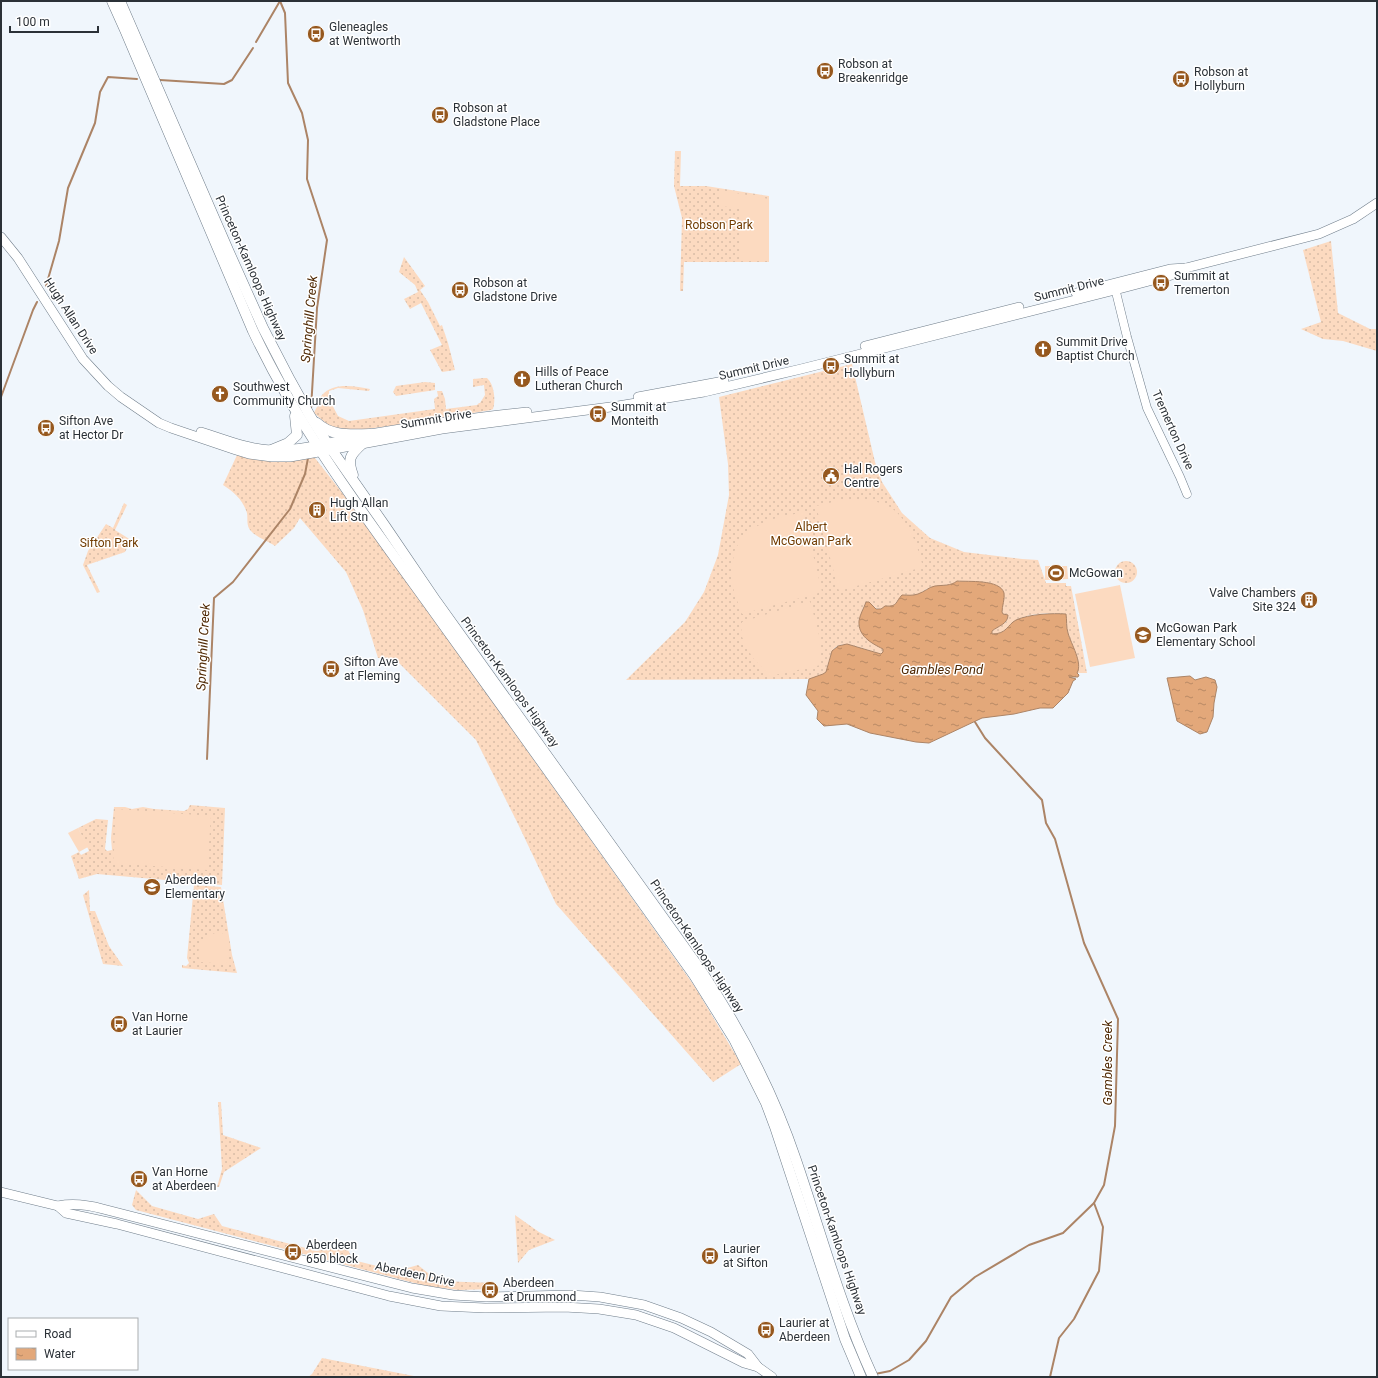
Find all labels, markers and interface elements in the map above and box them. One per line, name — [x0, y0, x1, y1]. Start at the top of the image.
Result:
scale bar — [10, 8, 98, 34]
text: 100 m — [16, 15, 50, 29]
place label: Gleneagles at Wentworth — [329, 20, 401, 48]
bus stop icon: Gleneagles at Wentworth — [306, 24, 326, 44]
place label: Robson at Breakenridge — [838, 57, 908, 85]
bus stop icon: Robson at Breakenridge — [815, 61, 835, 81]
place label: Robson at Hollyburn — [1194, 65, 1248, 93]
bus stop icon: Robson at Hollyburn — [1171, 69, 1191, 89]
place label: Robson at Gladstone Place — [453, 101, 540, 129]
bus stop icon: Robson at Gladstone Place — [430, 105, 450, 125]
street label: Princeton-Kamloops Highway — [213, 193, 290, 343]
park label: Robson Park — [685, 218, 754, 232]
place label: Summit at Tremerton — [1174, 269, 1230, 297]
bus stop icon: Summit at Tremerton — [1151, 273, 1171, 293]
water label: Springhill Creek — [298, 274, 320, 363]
street label: Summit Drive — [1033, 274, 1105, 304]
street label: Hugh Allan Drive — [41, 275, 101, 357]
place label: Robson at Gladstone Drive — [473, 276, 557, 304]
bus stop icon: Robson at Gladstone Drive — [450, 280, 470, 300]
place label: Summit Drive Baptist Church — [1056, 335, 1135, 363]
church icon: Summit Drive Baptist Church — [1033, 339, 1053, 359]
place label: Summit at Hollyburn — [844, 352, 899, 380]
street label: Summit Drive — [718, 353, 790, 383]
bus stop icon: Summit at Hollyburn — [821, 356, 841, 376]
place label: Hills of Peace Lutheran Church — [535, 365, 623, 393]
church icon: Hills of Peace Lutheran Church — [512, 369, 532, 389]
place label: Southwest Community Church — [233, 380, 335, 408]
church icon: Southwest Community Church — [210, 384, 230, 404]
street label: Tremerton Drive — [1149, 388, 1197, 472]
place label: Summit at Monteith — [611, 400, 666, 428]
bus stop icon: Summit at Monteith — [588, 404, 608, 424]
street label: Summit Drive — [400, 406, 472, 432]
place label: Sifton Ave at Hector Dr — [59, 414, 123, 442]
bus stop icon: Sifton Ave at Hector Dr — [36, 418, 56, 438]
place label: Hal Rogers Centre — [844, 462, 903, 490]
public building icon: Hal Rogers Centre — [821, 466, 841, 486]
place label: Hugh Allan Lift Stn — [330, 496, 388, 524]
building icon: Hugh Allan Lift Stn — [307, 500, 327, 520]
park label: Albert McGowan Park — [770, 520, 852, 548]
park label: Sifton Park — [80, 536, 139, 550]
sports icon: McGowan — [1046, 563, 1066, 583]
place label: McGowan — [1069, 566, 1123, 580]
place label: Valve Chambers Site 324 — [1209, 586, 1296, 614]
building icon: Valve Chambers Site 324 — [1299, 590, 1319, 610]
water label: Springhill Creek — [193, 602, 213, 691]
street label: Princeton-Kamloops Highway — [458, 614, 562, 750]
place label: McGowan Park Elementary School — [1156, 621, 1256, 649]
school or university icon: McGowan Park Elementary School — [1133, 625, 1153, 645]
place label: Sifton Ave at Fleming — [344, 655, 400, 683]
bus stop icon: Sifton Ave at Fleming — [321, 659, 341, 679]
water label: Gambles Pond — [901, 662, 984, 677]
place label: Aberdeen Elementary — [165, 873, 225, 901]
school or university icon: Aberdeen Elementary — [142, 877, 162, 897]
street label: Princeton-Kamloops Highway — [647, 877, 747, 1015]
place label: Van Horne at Laurier — [132, 1010, 188, 1038]
bus stop icon: Van Horne at Laurier — [109, 1014, 129, 1034]
water label: Gambles Creek — [1100, 1020, 1115, 1106]
street label: Princeton-Kamloops Highway — [805, 1163, 869, 1317]
place label: Van Horne at Aberdeen — [152, 1165, 216, 1193]
bus stop icon: Van Horne at Aberdeen — [129, 1169, 149, 1189]
place label: Aberdeen 650 block — [306, 1238, 359, 1266]
bus stop icon: Aberdeen 650 block — [283, 1242, 303, 1262]
place label: Laurier at Sifton — [723, 1242, 768, 1270]
bus stop icon: Laurier at Sifton — [700, 1246, 720, 1266]
street label: Aberdeen Drive — [374, 1259, 456, 1289]
place label: Aberdeen at Drummond — [503, 1276, 576, 1304]
bus stop icon: Aberdeen at Drummond — [480, 1280, 500, 1300]
place label: Laurier at Aberdeen — [779, 1316, 830, 1344]
legend — [8, 1318, 138, 1370]
bus stop icon: Laurier at Aberdeen — [756, 1320, 776, 1340]
text: Road — [44, 1327, 72, 1341]
text: Water — [44, 1347, 75, 1361]

